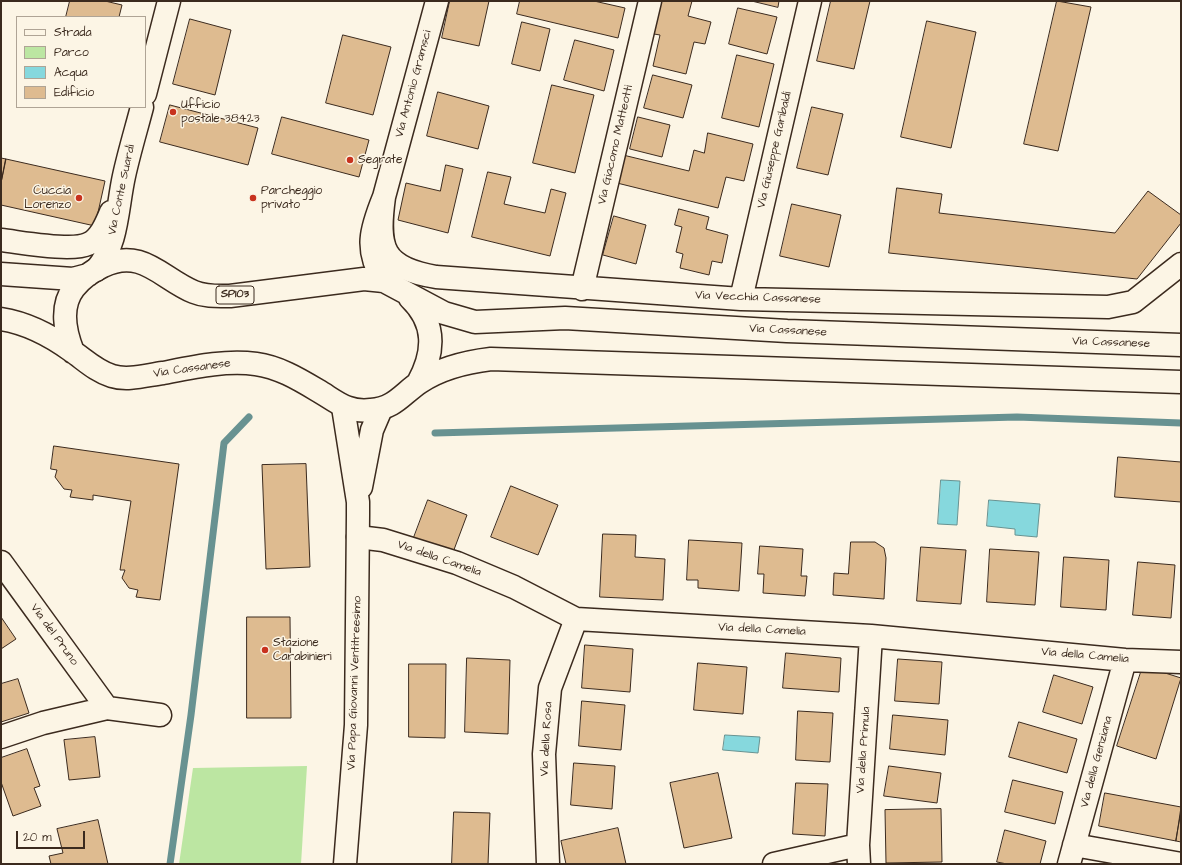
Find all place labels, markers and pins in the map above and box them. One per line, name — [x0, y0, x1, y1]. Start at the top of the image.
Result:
place label: Ufficio postale 38423 — [181, 98, 260, 126]
marker: Ufficio postale 38423 — [168, 107, 178, 117]
place label: Segrate — [358, 153, 402, 167]
marker: Segrate — [345, 155, 355, 165]
place label: Cuccia Lorenzo — [24, 184, 71, 212]
place label: Parcheggio privato — [261, 184, 322, 212]
marker: Cuccia Lorenzo — [74, 193, 84, 203]
marker: Parcheggio privato — [248, 193, 258, 203]
place label: Stazione Carabinieri — [273, 636, 332, 664]
marker: Stazione Carabinieri — [260, 645, 270, 655]

